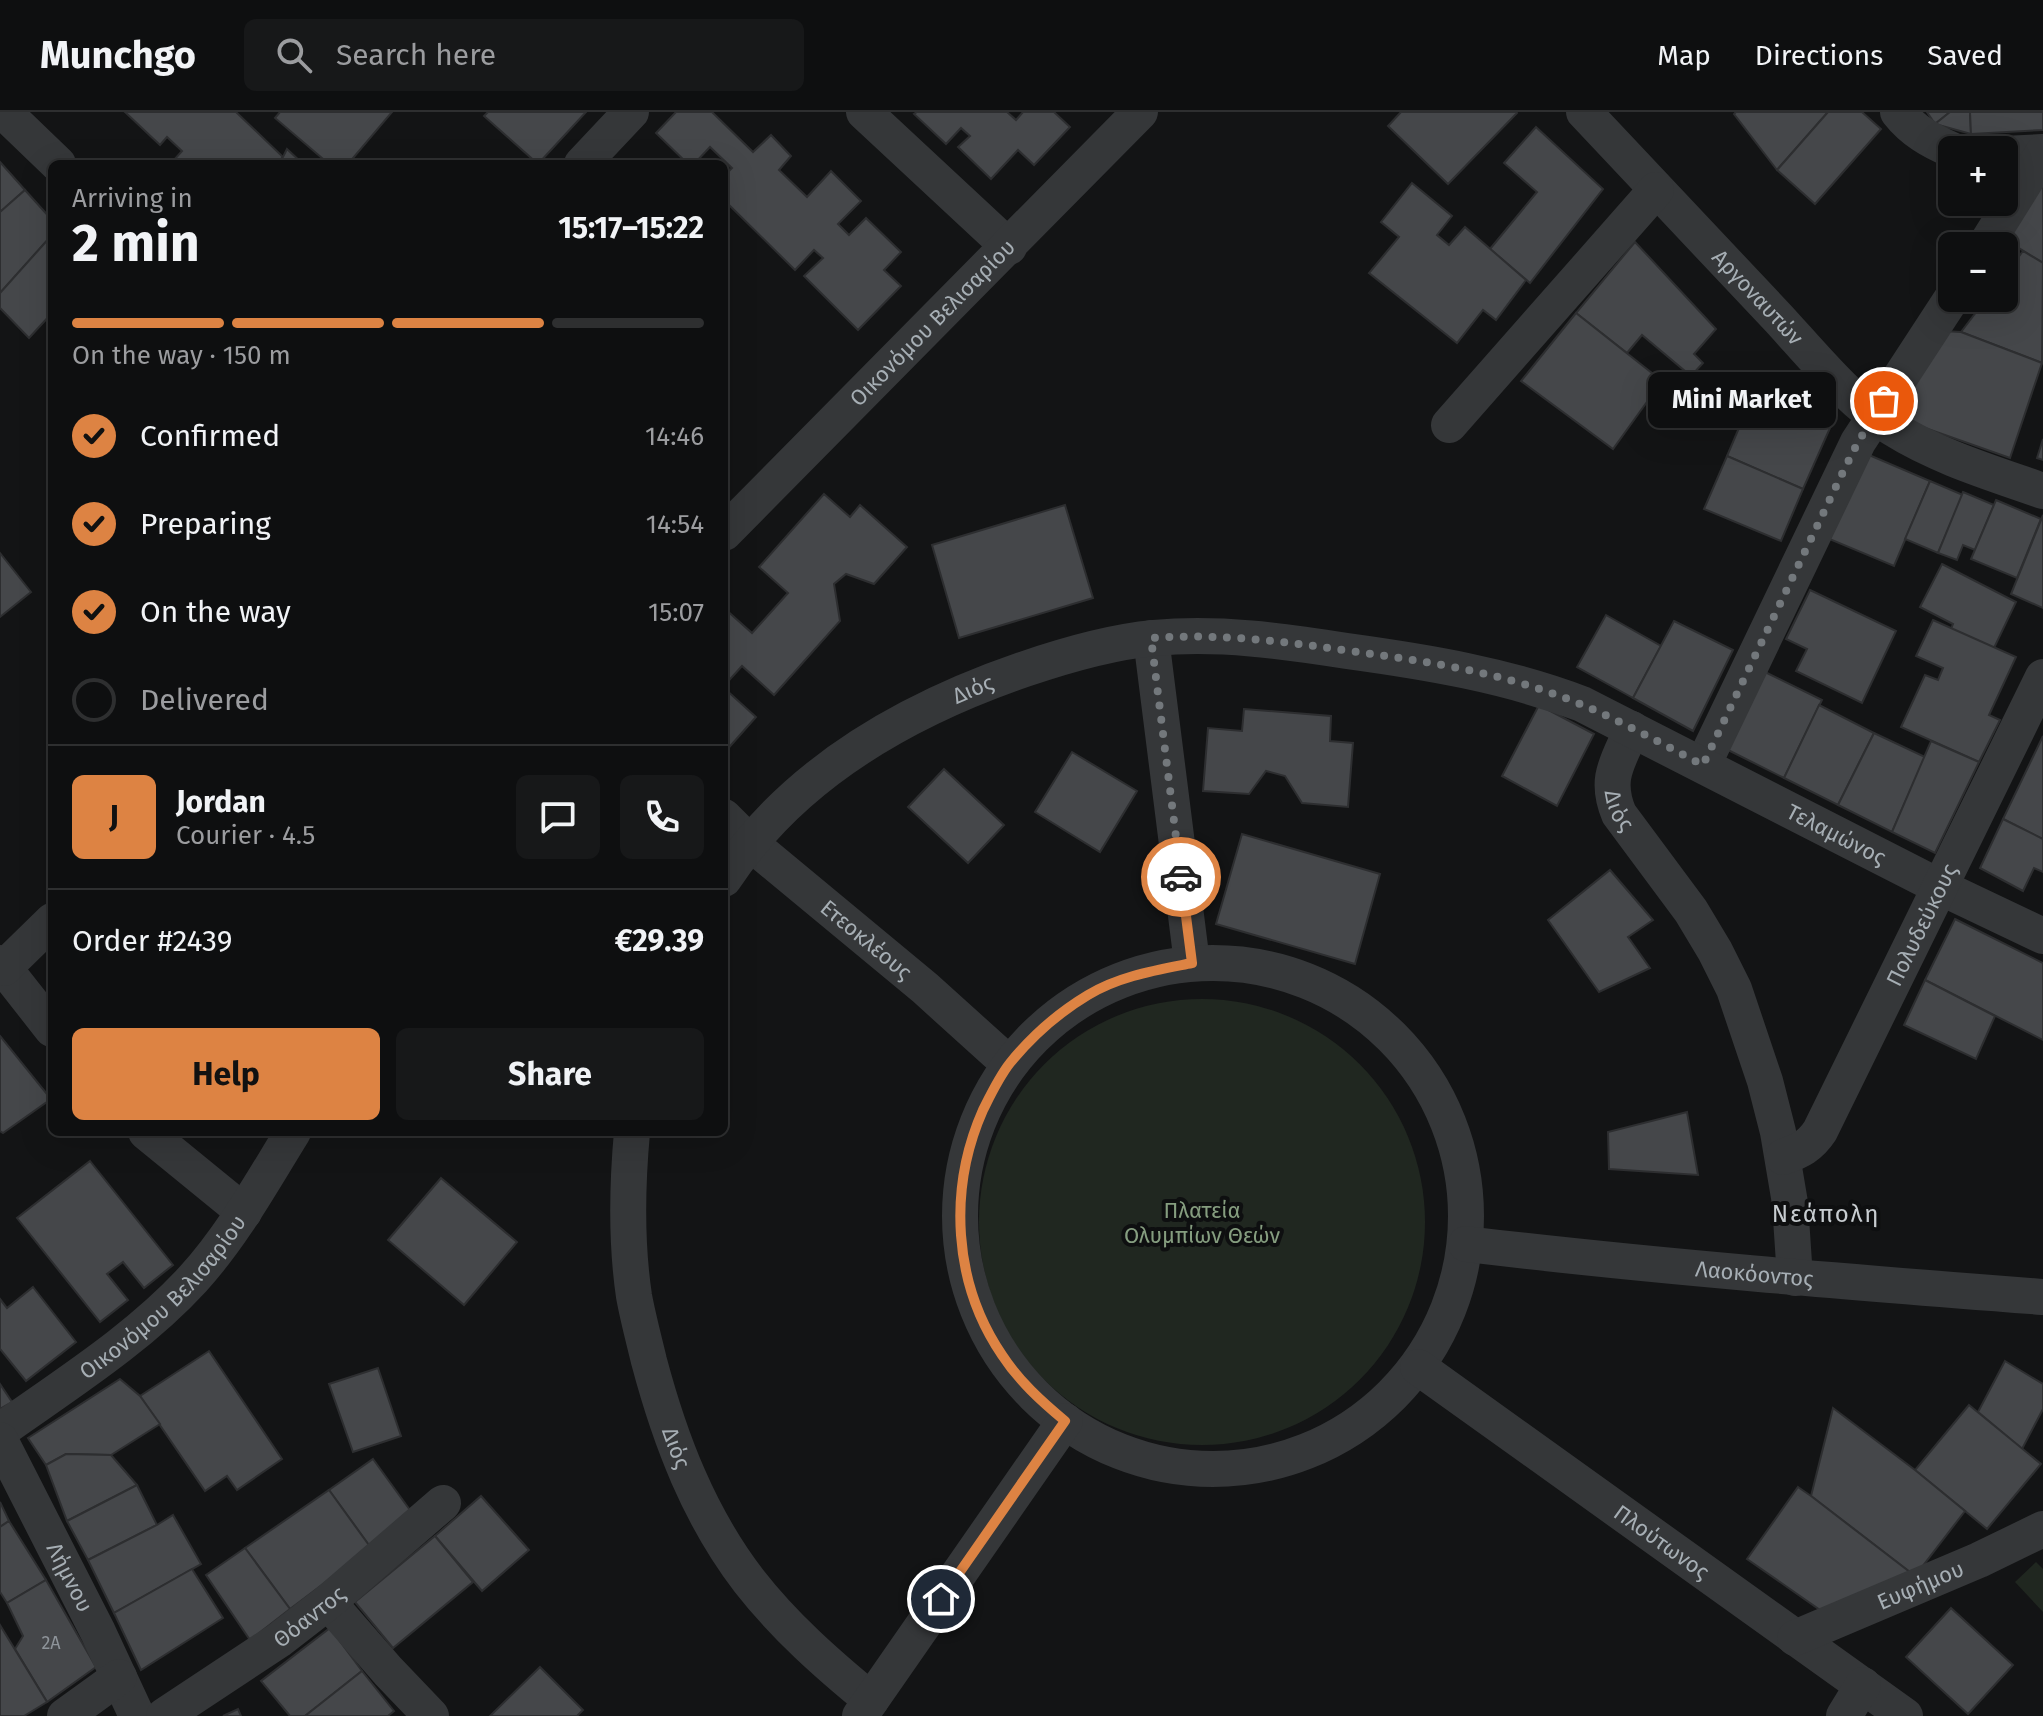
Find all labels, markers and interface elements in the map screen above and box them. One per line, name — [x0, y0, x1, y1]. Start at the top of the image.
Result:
search box — [244, 19, 804, 91]
text: Munchgo — [40, 32, 196, 78]
icon: search — [272, 33, 316, 77]
text: Search here — [336, 37, 496, 73]
text: Map — [1657, 39, 1711, 72]
text: Directions — [1755, 39, 1883, 72]
text: Saved — [1927, 39, 2003, 72]
map controls — [1938, 136, 2018, 312]
button: + — [1938, 136, 2018, 216]
text: Arriving in — [72, 183, 193, 214]
text: 15:17–15:22 — [558, 210, 704, 246]
text: 2 min — [72, 212, 200, 275]
button: − — [1938, 232, 2018, 312]
street label: Οικονόμου Βελισαρίου — [844, 234, 1021, 412]
street label: Αργοναυτών — [1706, 244, 1809, 351]
text: On the way · 150 m — [72, 340, 291, 371]
pin — [1850, 367, 1918, 435]
callout: Mini Market — [1648, 373, 1836, 429]
icon: bag — [1862, 379, 1906, 423]
text: Mini Market — [1672, 384, 1812, 415]
icon: check — [72, 414, 116, 458]
text: Confirmed — [140, 418, 280, 454]
text: 14:46 — [645, 421, 704, 452]
icon: check — [72, 502, 116, 546]
text: Preparing — [140, 506, 271, 542]
text: 14:54 — [646, 509, 704, 540]
icon: check — [72, 590, 116, 634]
text: On the way — [140, 594, 291, 630]
text: 15:07 — [648, 597, 704, 628]
street label: Διός — [948, 669, 997, 710]
text: Delivered — [140, 682, 269, 718]
button: chat — [516, 775, 600, 859]
button: phone — [620, 775, 704, 859]
text: Jordan — [176, 784, 266, 820]
street label: Διός — [1599, 788, 1640, 836]
street label: Τελαμώνος — [1782, 798, 1890, 871]
text: J — [109, 799, 119, 835]
text: Courier · 4.5 — [176, 820, 315, 851]
courier — [1141, 837, 1221, 917]
icon: car — [1159, 855, 1203, 899]
street label: Πολυδεύκους — [1880, 859, 1963, 991]
street label: Ετεοκλέους — [815, 894, 917, 986]
text: Order #2439 — [72, 923, 232, 959]
text: €29.39 — [615, 923, 704, 959]
button: Help — [72, 1028, 380, 1120]
button: Share — [396, 1028, 704, 1120]
park label: Πλατεία Ολυμπίων Θεών — [1124, 1197, 1281, 1249]
district label: Νεάπολη — [1772, 1200, 1880, 1228]
street label: Οικονόμου Βελισαρίου — [74, 1210, 252, 1385]
street label: Λαοκόοντος — [1694, 1255, 1815, 1293]
street label: Διός — [656, 1423, 696, 1473]
street label: Πλούτωνος — [1609, 1499, 1715, 1585]
street label: Λήμνου — [41, 1538, 99, 1617]
street label: Ευφήμου — [1873, 1555, 1968, 1616]
pin — [907, 1565, 975, 1633]
icon: home — [919, 1577, 963, 1621]
street label: Θόαντος — [268, 1580, 351, 1654]
house number: 2A — [41, 1632, 61, 1654]

